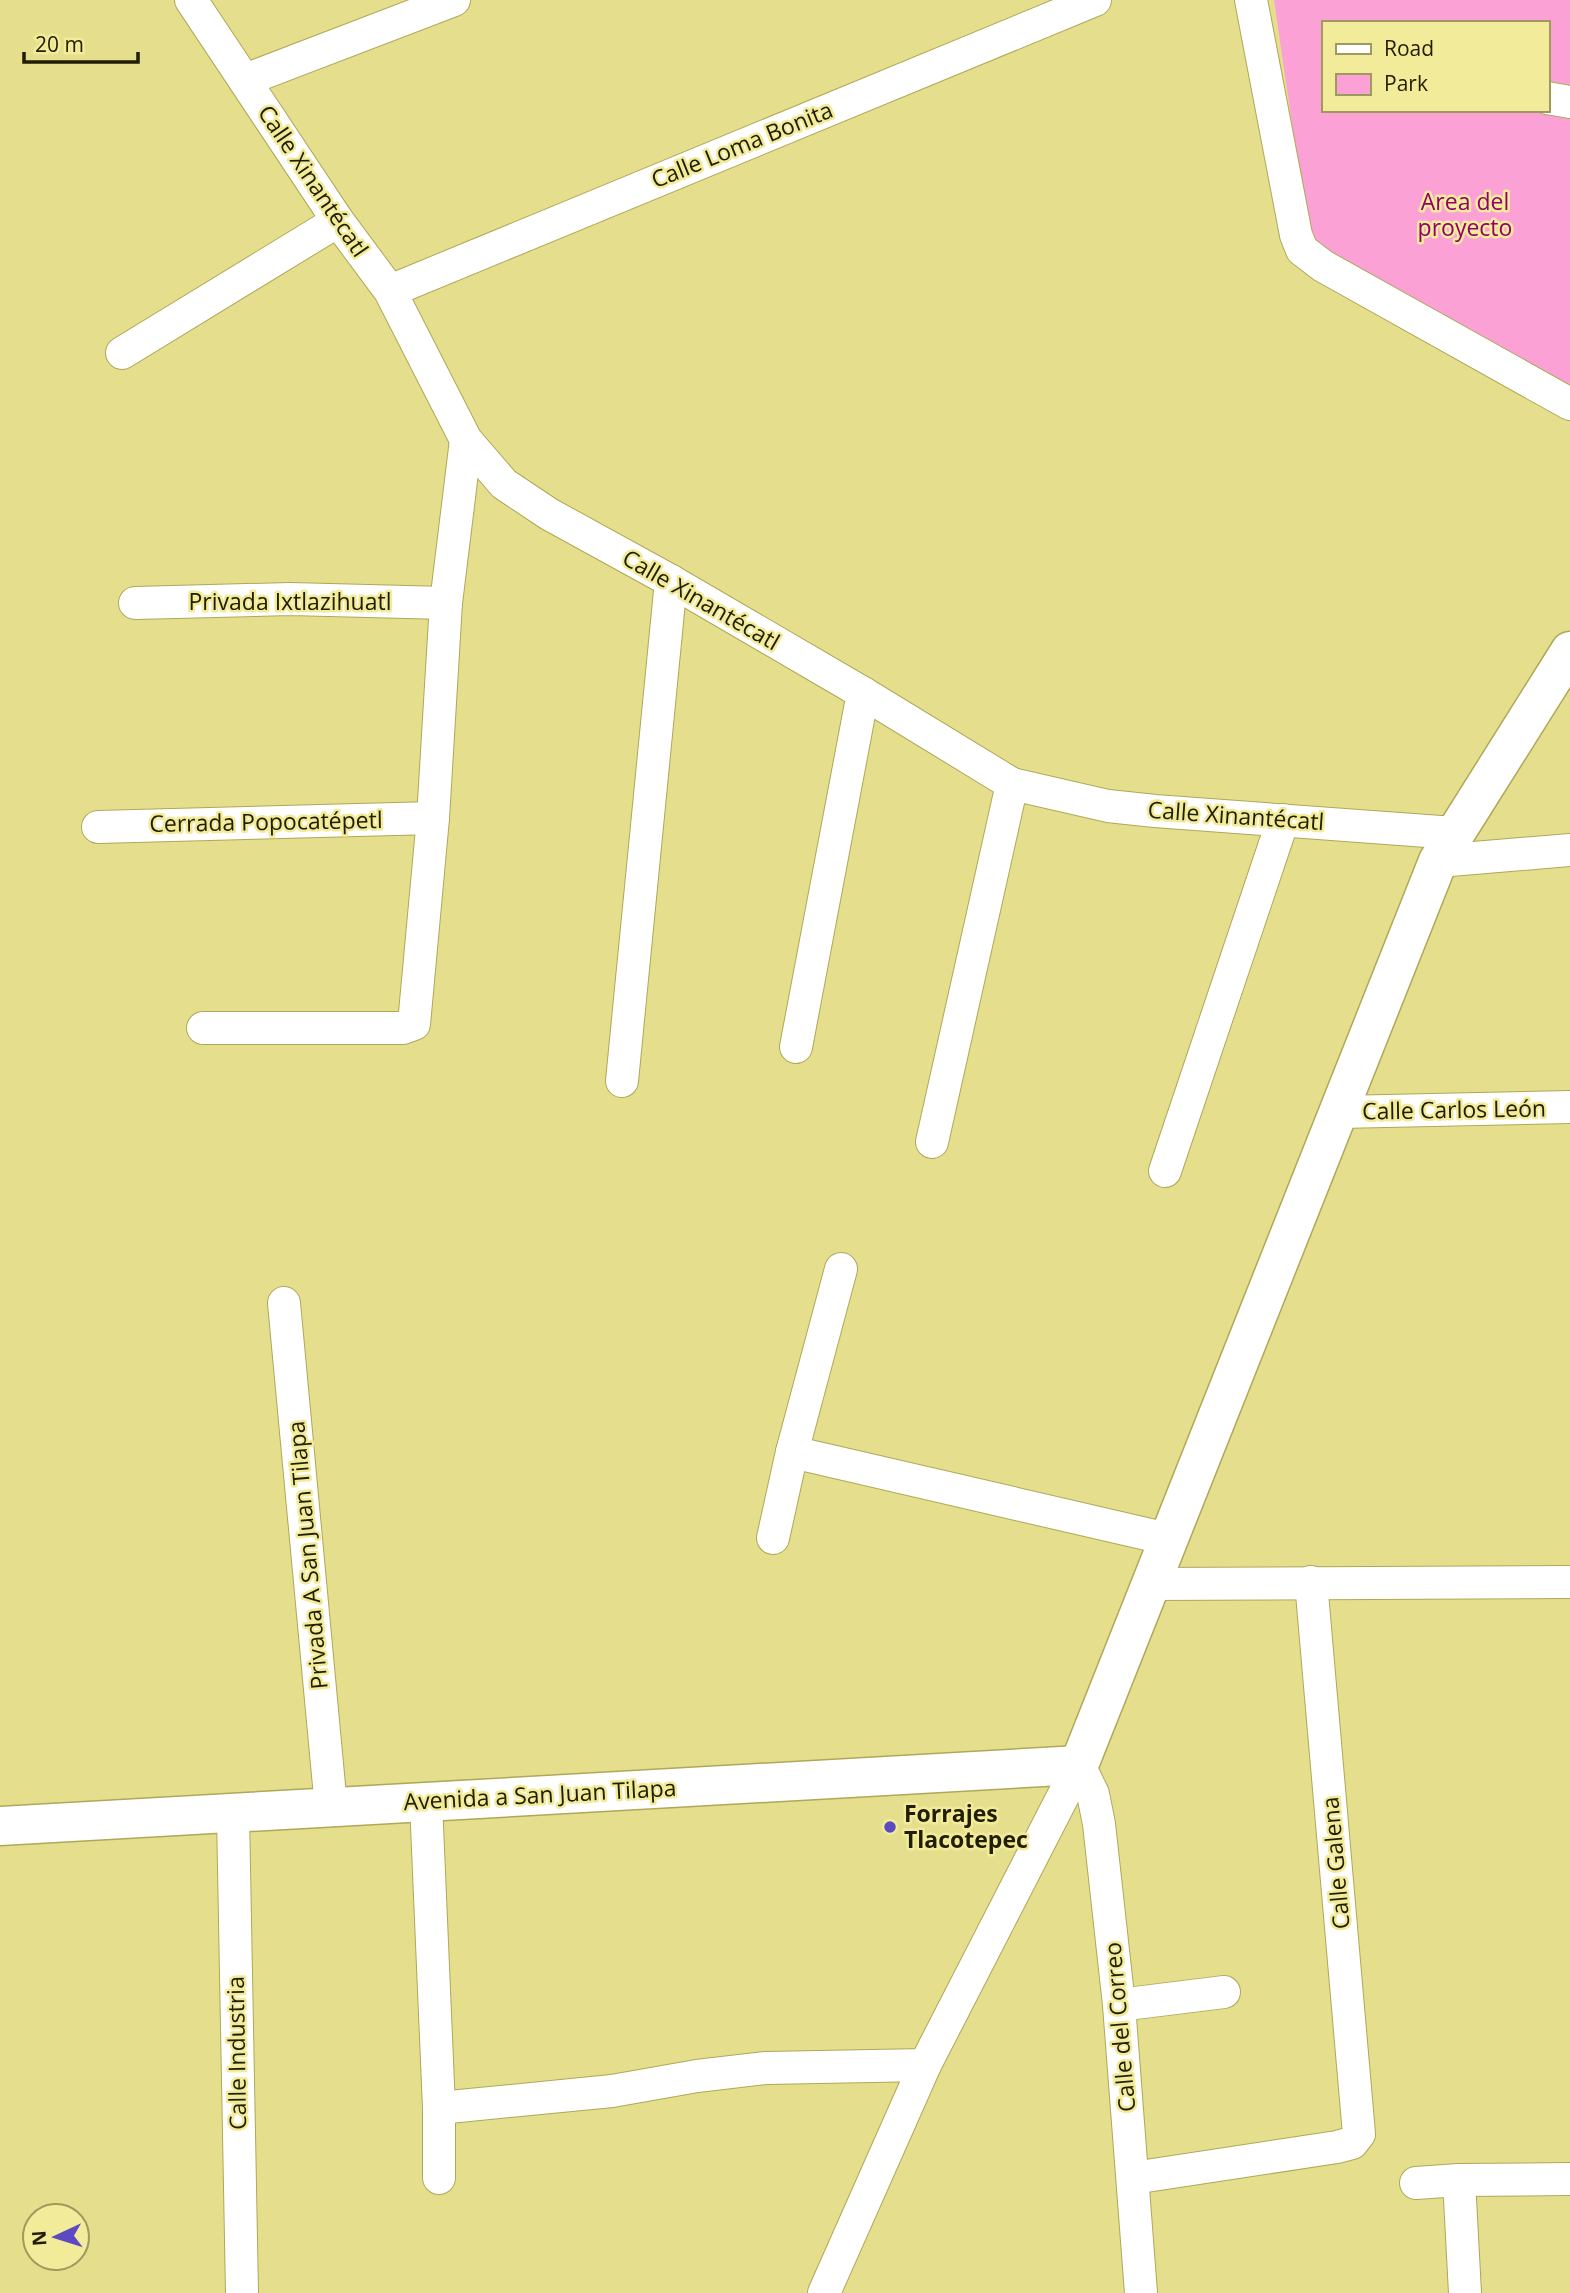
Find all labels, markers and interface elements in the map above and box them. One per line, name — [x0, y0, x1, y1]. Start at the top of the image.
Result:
scale bar — [24, 21, 138, 65]
legend — [1322, 21, 1549, 112]
text: 20 m — [35, 30, 84, 58]
text: Road — [1384, 34, 1434, 62]
text: Park — [1384, 69, 1428, 97]
street label: Calle Loma Bonita — [646, 93, 837, 195]
street label: Calle Xinantécatl — [251, 98, 377, 263]
park label: Area del proyecto — [1418, 185, 1512, 243]
street label: Calle Xinantécatl — [617, 541, 786, 657]
street label: Privada Ixtlazihuatl — [189, 585, 391, 617]
street label: Calle Xinantécatl — [1147, 793, 1325, 837]
street label: Cerrada Popocatépetl — [149, 803, 383, 839]
street label: Calle Carlos León — [1362, 1091, 1546, 1127]
street label: Privada A San Juan Tilapa — [279, 1420, 335, 1691]
street label: Avenida a San Juan Tilapa — [403, 1771, 677, 1817]
street label: Calle Galena — [1313, 1796, 1357, 1931]
place label: Forrajes Tlacotepec — [904, 1797, 1028, 1855]
marker: Forrajes Tlacotepec — [882, 1819, 898, 1835]
street label: Calle del Correo — [1096, 1941, 1142, 2113]
street label: Calle Industria — [219, 1976, 253, 2130]
north arrow — [21, 2202, 91, 2272]
text: N — [26, 2230, 53, 2247]

